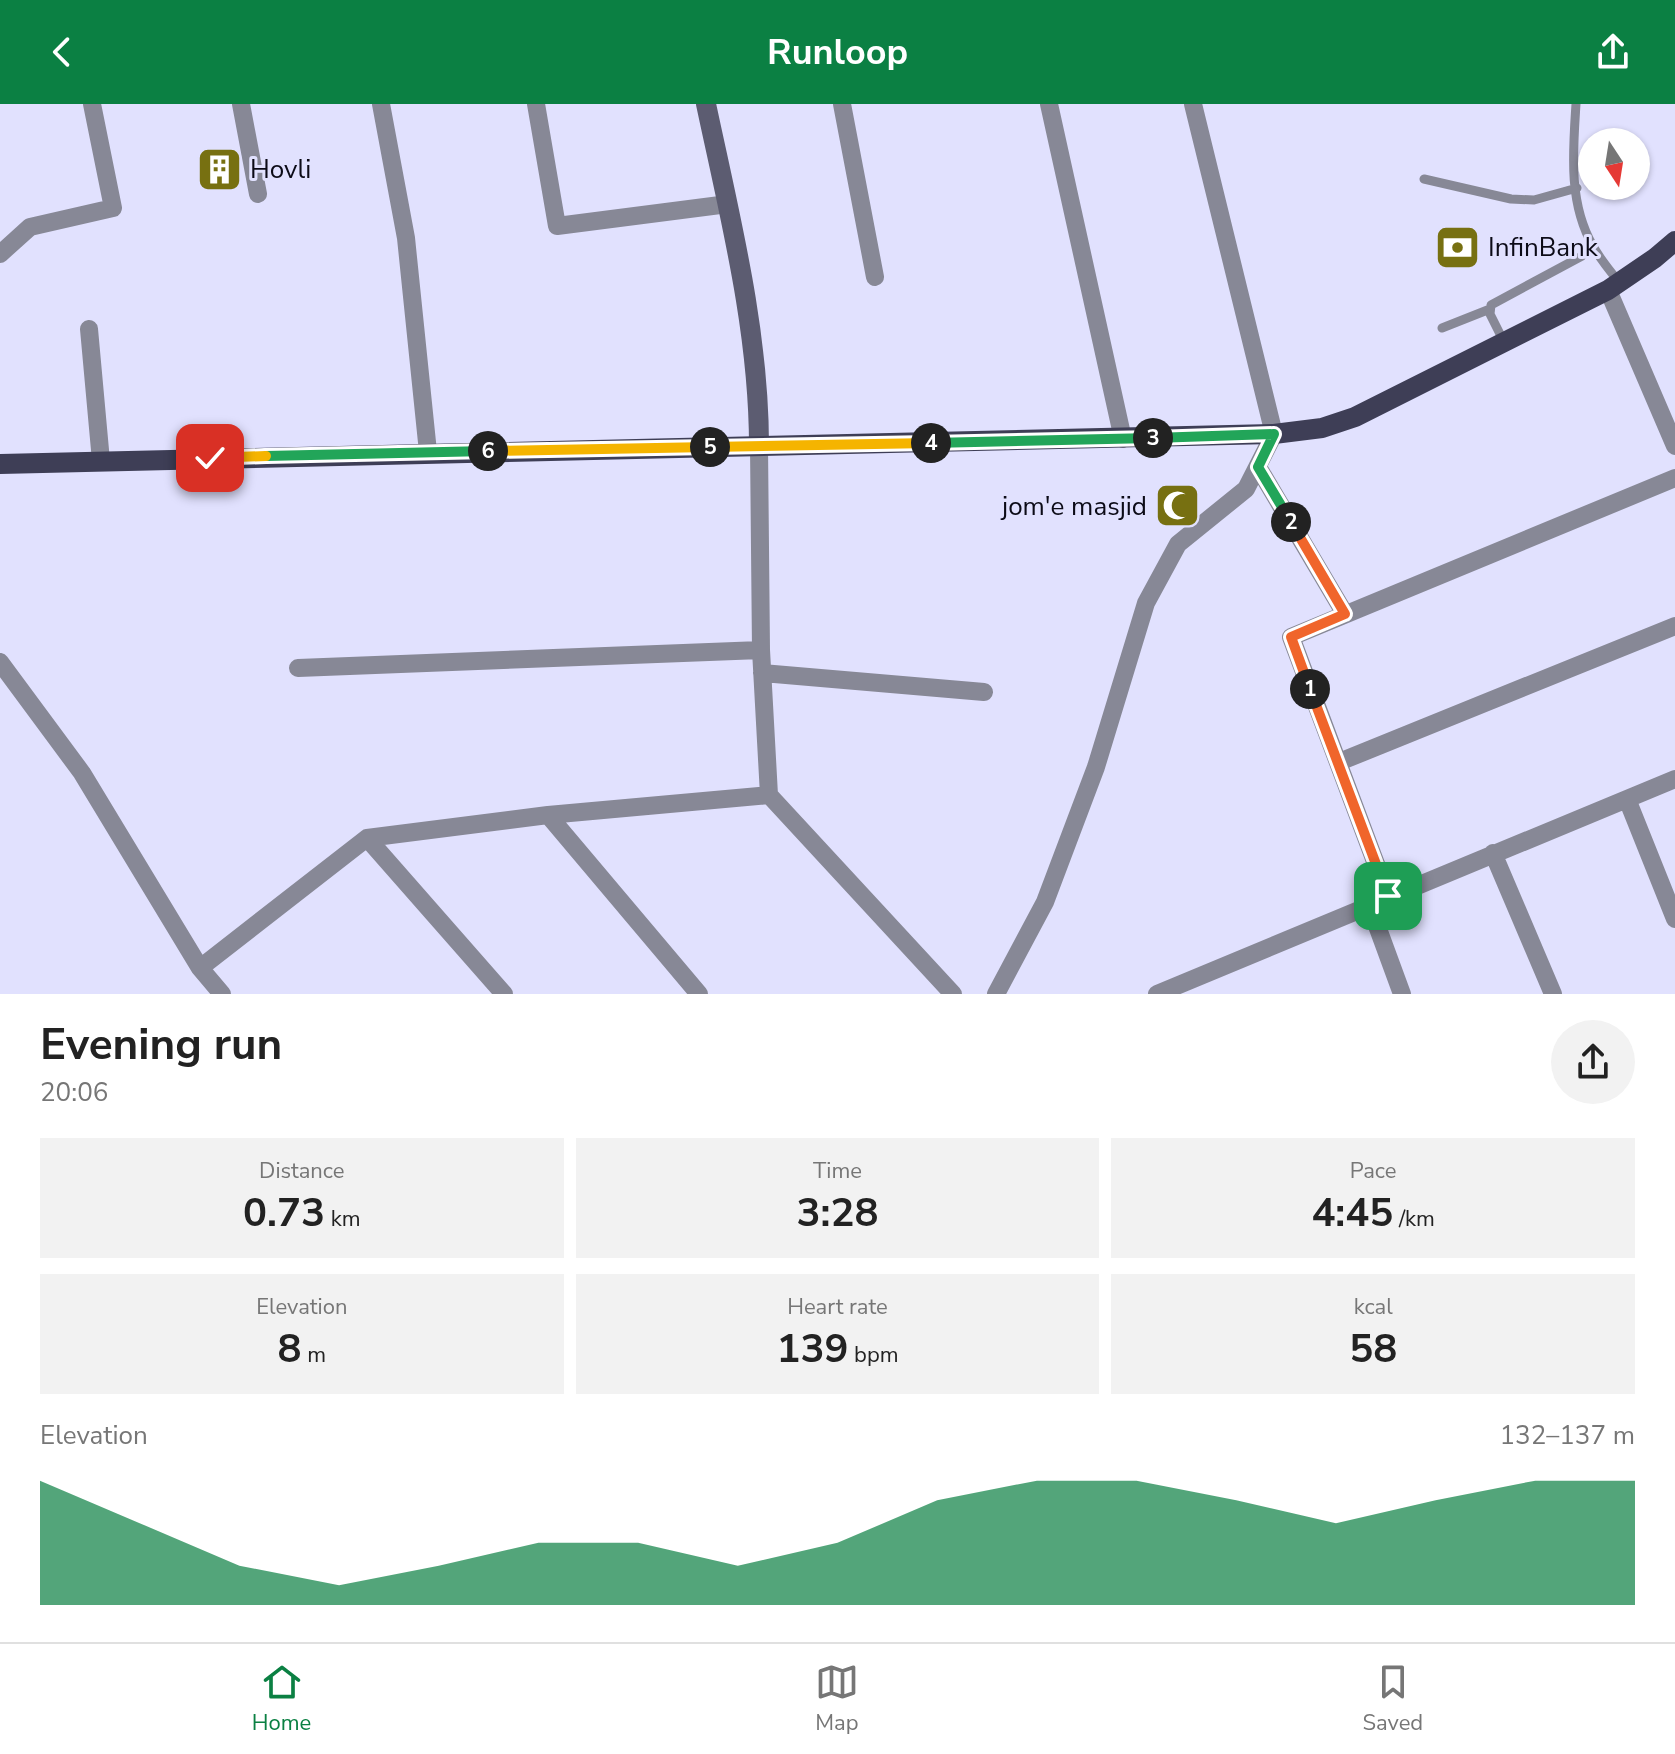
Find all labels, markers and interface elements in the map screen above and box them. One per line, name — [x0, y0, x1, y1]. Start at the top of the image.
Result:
text: Runloop — [767, 28, 908, 77]
icon: back — [40, 30, 84, 74]
icon: share — [1591, 30, 1635, 74]
north arrow — [1578, 128, 1650, 200]
map controls — [1578, 128, 1650, 200]
building icon: Hovli — [195, 145, 243, 193]
place label: Hovli — [250, 152, 311, 187]
bank icon: InfinBank — [1433, 223, 1481, 271]
place label: InfinBank — [1488, 230, 1599, 265]
pin: 3 — [1133, 418, 1173, 458]
pin: 4 — [911, 423, 951, 463]
text: 3 — [1146, 423, 1160, 453]
pin — [176, 424, 244, 492]
pin: 5 — [690, 427, 730, 467]
text: 4 — [924, 428, 938, 458]
pin: 6 — [468, 431, 508, 471]
text: 5 — [703, 432, 717, 462]
icon: check — [188, 436, 232, 480]
text: 6 — [481, 436, 495, 466]
mosque icon: jom'e masjid — [1154, 482, 1202, 530]
place label: jom'e masjid — [1000, 489, 1147, 524]
pin: 2 — [1271, 502, 1311, 542]
text: 2 — [1284, 507, 1298, 537]
pin: 1 — [1290, 669, 1330, 709]
text: 1 — [1303, 674, 1317, 704]
pin — [1354, 862, 1422, 930]
icon: arrive — [1366, 874, 1410, 918]
text: Evening run — [40, 1015, 282, 1075]
button: share — [1551, 1020, 1635, 1104]
text: 20:06 — [40, 1075, 108, 1110]
text: Distance — [259, 1156, 345, 1186]
text: Time — [813, 1156, 862, 1186]
text: Pace — [1350, 1156, 1397, 1186]
text: 0.73 — [243, 1186, 325, 1240]
text: 3:28 — [797, 1186, 878, 1240]
text: 4:45 — [1311, 1186, 1393, 1240]
text: km — [325, 1204, 361, 1234]
text: /km — [1393, 1204, 1435, 1234]
text: Elevation — [256, 1292, 347, 1322]
text: Heart rate — [787, 1292, 888, 1322]
text: kcal — [1354, 1292, 1393, 1322]
text: 8 — [278, 1322, 302, 1376]
text: 139 — [776, 1322, 848, 1376]
text: 58 — [1349, 1322, 1397, 1376]
text: m — [302, 1340, 326, 1370]
text: bpm — [848, 1340, 899, 1370]
text: Elevation — [40, 1418, 148, 1453]
text: 132–137 m — [1499, 1418, 1635, 1453]
tab: Home — [252, 1660, 311, 1738]
tab: Map — [815, 1660, 859, 1738]
tab: Saved — [1362, 1660, 1423, 1738]

